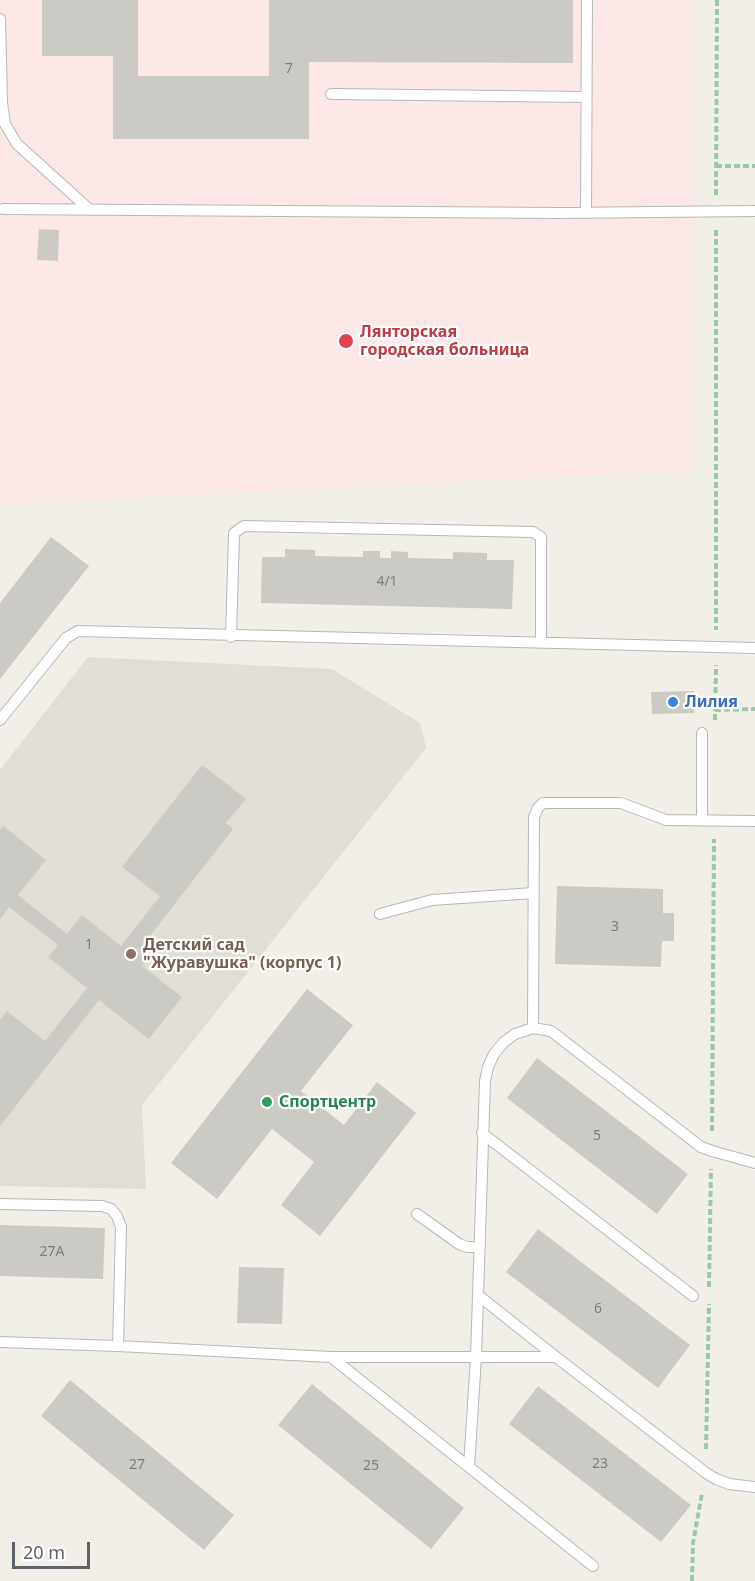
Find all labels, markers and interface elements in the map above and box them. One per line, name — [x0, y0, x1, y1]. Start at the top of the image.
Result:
house number: 7 — [285, 61, 293, 77]
place label: Лянторская городская больница — [360, 322, 529, 360]
marker: Лянторская городская больница — [337, 332, 355, 350]
house number: 4/1 — [376, 574, 398, 590]
place label: Лилия — [685, 692, 738, 712]
marker: Лилия — [666, 695, 680, 709]
house number: 3 — [611, 919, 619, 935]
place label: Детский сад "Журавушка" (корпус 1) — [143, 935, 341, 973]
house number: 1 — [85, 937, 93, 953]
marker: Детский сад "Журавушка" (корпус 1) — [124, 947, 138, 961]
place label: Спортцентр — [279, 1092, 376, 1112]
marker: Спортцентр — [260, 1095, 274, 1109]
house number: 5 — [593, 1128, 601, 1144]
house number: 27А — [40, 1244, 64, 1260]
house number: 6 — [594, 1301, 602, 1317]
house number: 23 — [592, 1456, 608, 1472]
house number: 27 — [129, 1457, 145, 1473]
house number: 25 — [363, 1458, 379, 1474]
scale bar — [15, 1530, 93, 1568]
text: 20 m — [23, 1540, 65, 1564]

